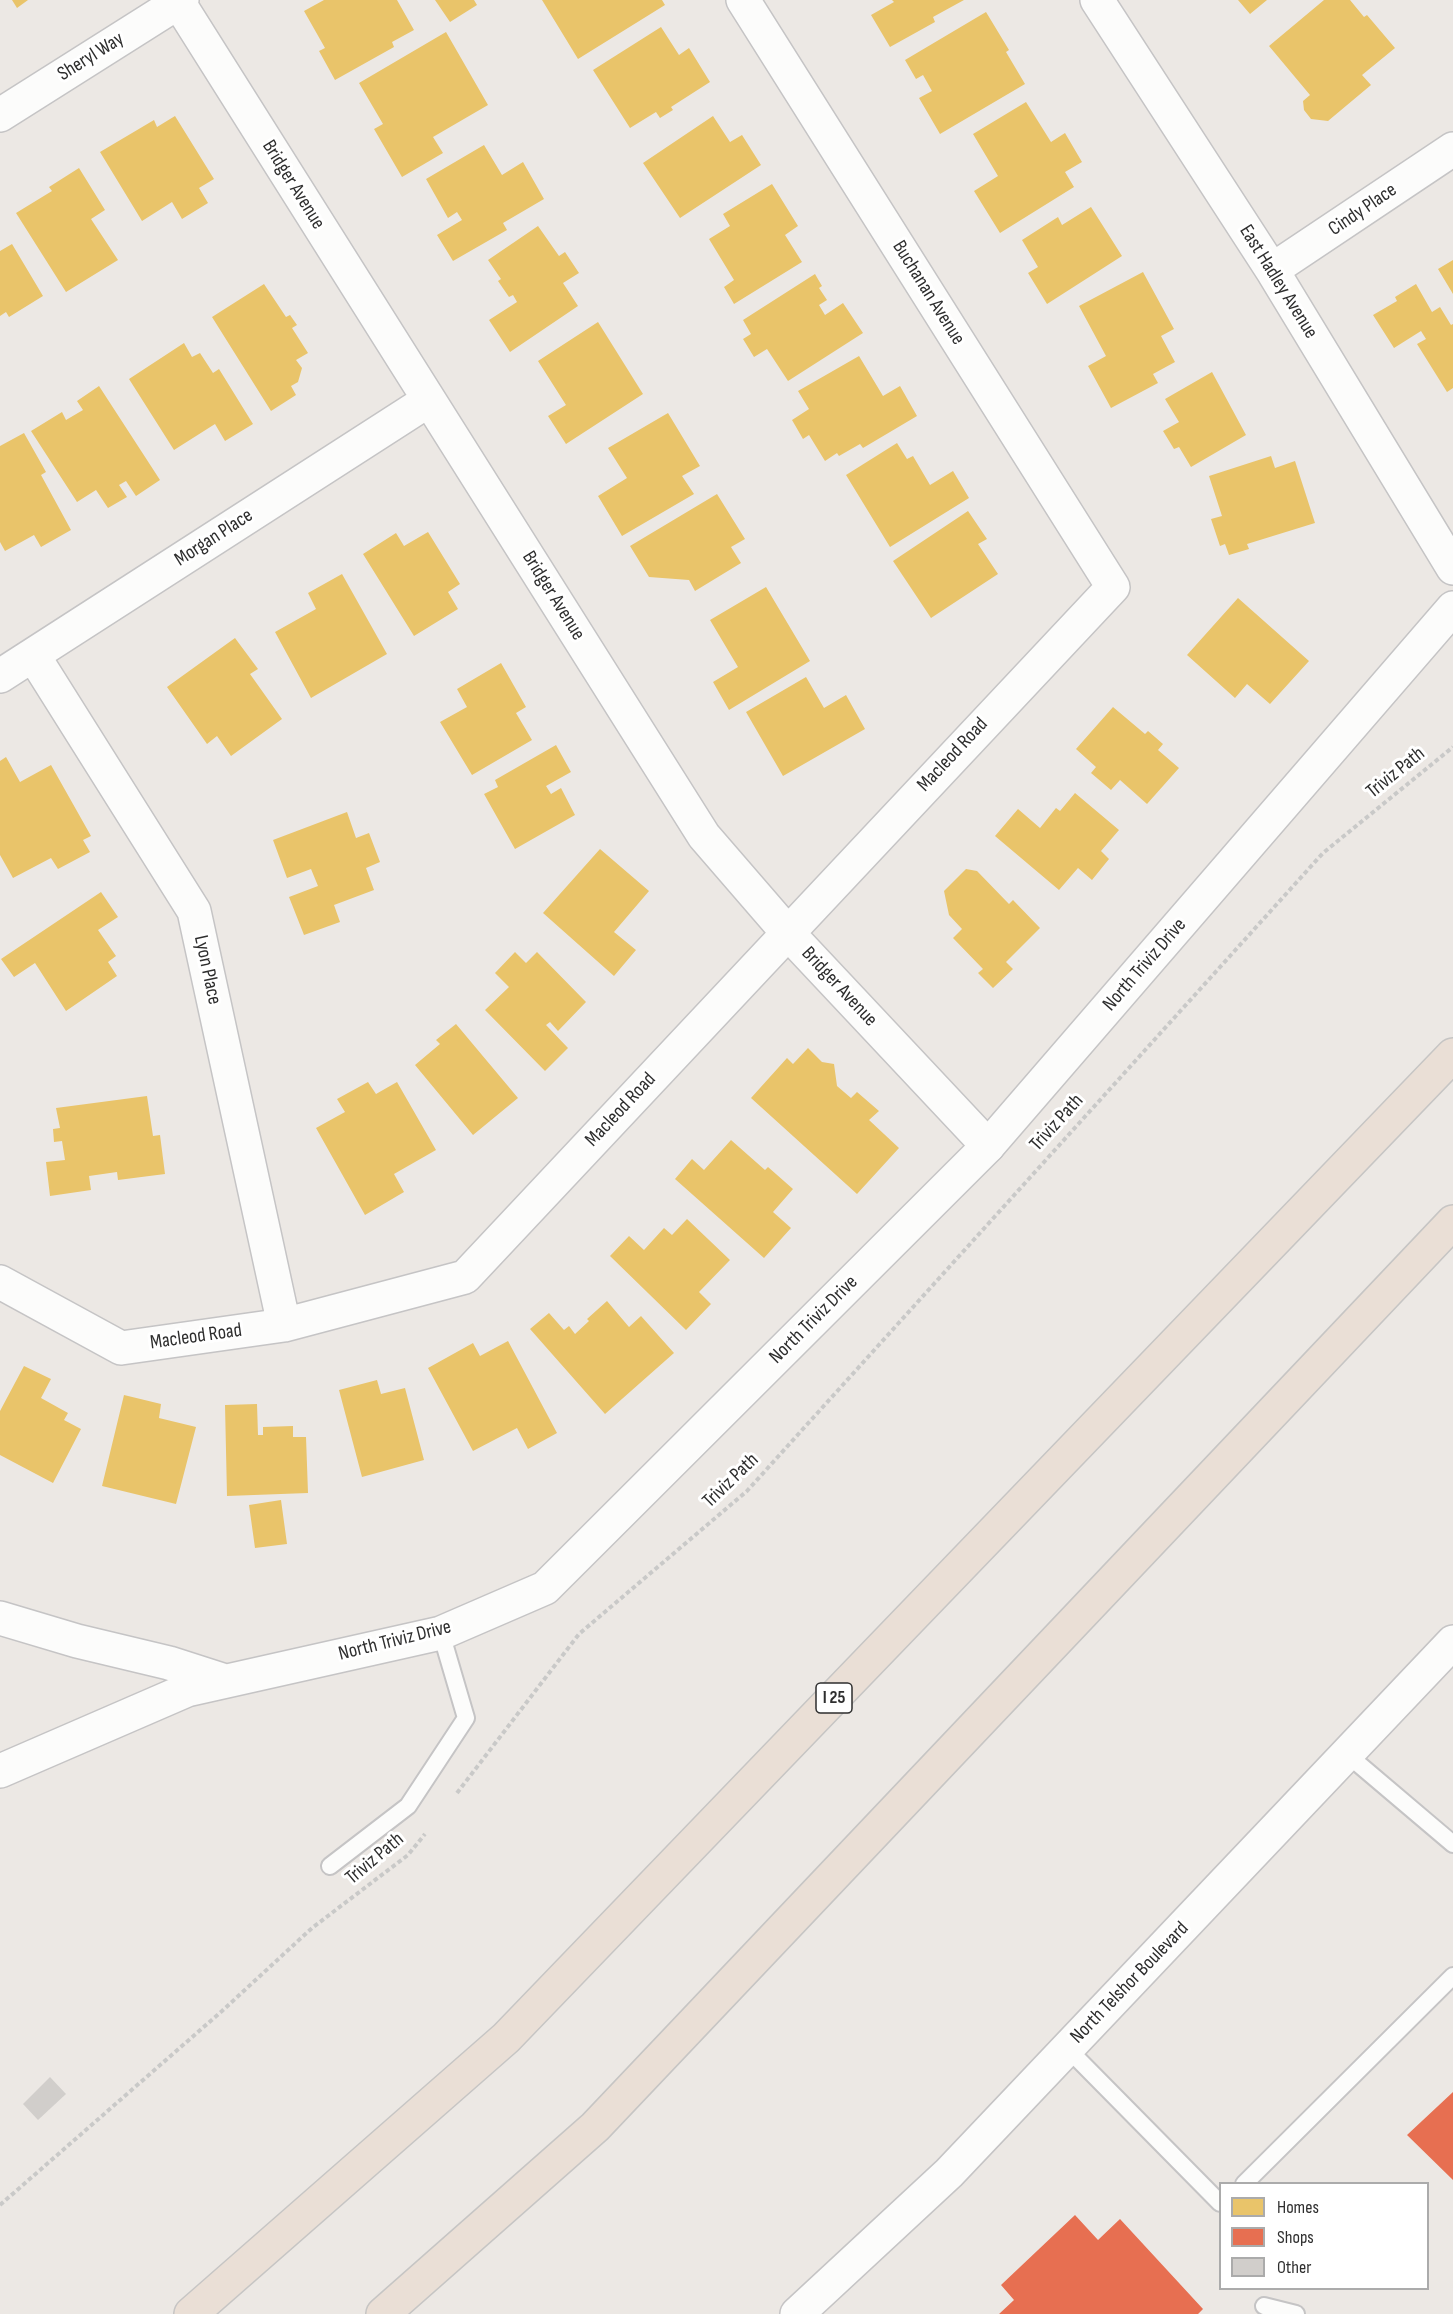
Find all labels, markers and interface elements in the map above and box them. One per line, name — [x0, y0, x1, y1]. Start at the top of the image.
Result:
street label: Sheryl Way — [54, 27, 128, 87]
street label: Bridger Avenue — [256, 136, 330, 234]
street label: Cindy Place — [1324, 179, 1402, 241]
street label: East Hadley Avenue — [1233, 221, 1323, 343]
street label: Buchanan Avenue — [886, 236, 970, 350]
street label: Morgan Place — [170, 504, 258, 572]
street label: Bridger Avenue — [516, 547, 590, 645]
street label: Macleod Road — [913, 713, 993, 797]
street label: Triviz Path — [1362, 742, 1430, 804]
street label: North Triviz Drive — [1098, 914, 1192, 1016]
street label: Lyon Place — [188, 933, 226, 1007]
street label: Bridger Avenue — [796, 942, 882, 1032]
street label: Macleod Road — [581, 1068, 661, 1152]
street label: Triviz Path — [1025, 1090, 1089, 1156]
street label: North Triviz Drive — [765, 1271, 863, 1369]
street label: Macleod Road — [149, 1319, 243, 1355]
street label: Triviz Path — [698, 1449, 764, 1513]
street label: North Triviz Drive — [336, 1615, 454, 1667]
road number: I 25 — [816, 1683, 852, 1713]
street label: Triviz Path — [341, 1828, 409, 1890]
street label: North Telshor Boulevard — [1066, 1917, 1194, 2049]
legend — [1219, 2182, 1429, 2290]
text: Homes — [1277, 2197, 1319, 2218]
text: Shops — [1277, 2227, 1314, 2248]
text: Other — [1277, 2257, 1311, 2278]

